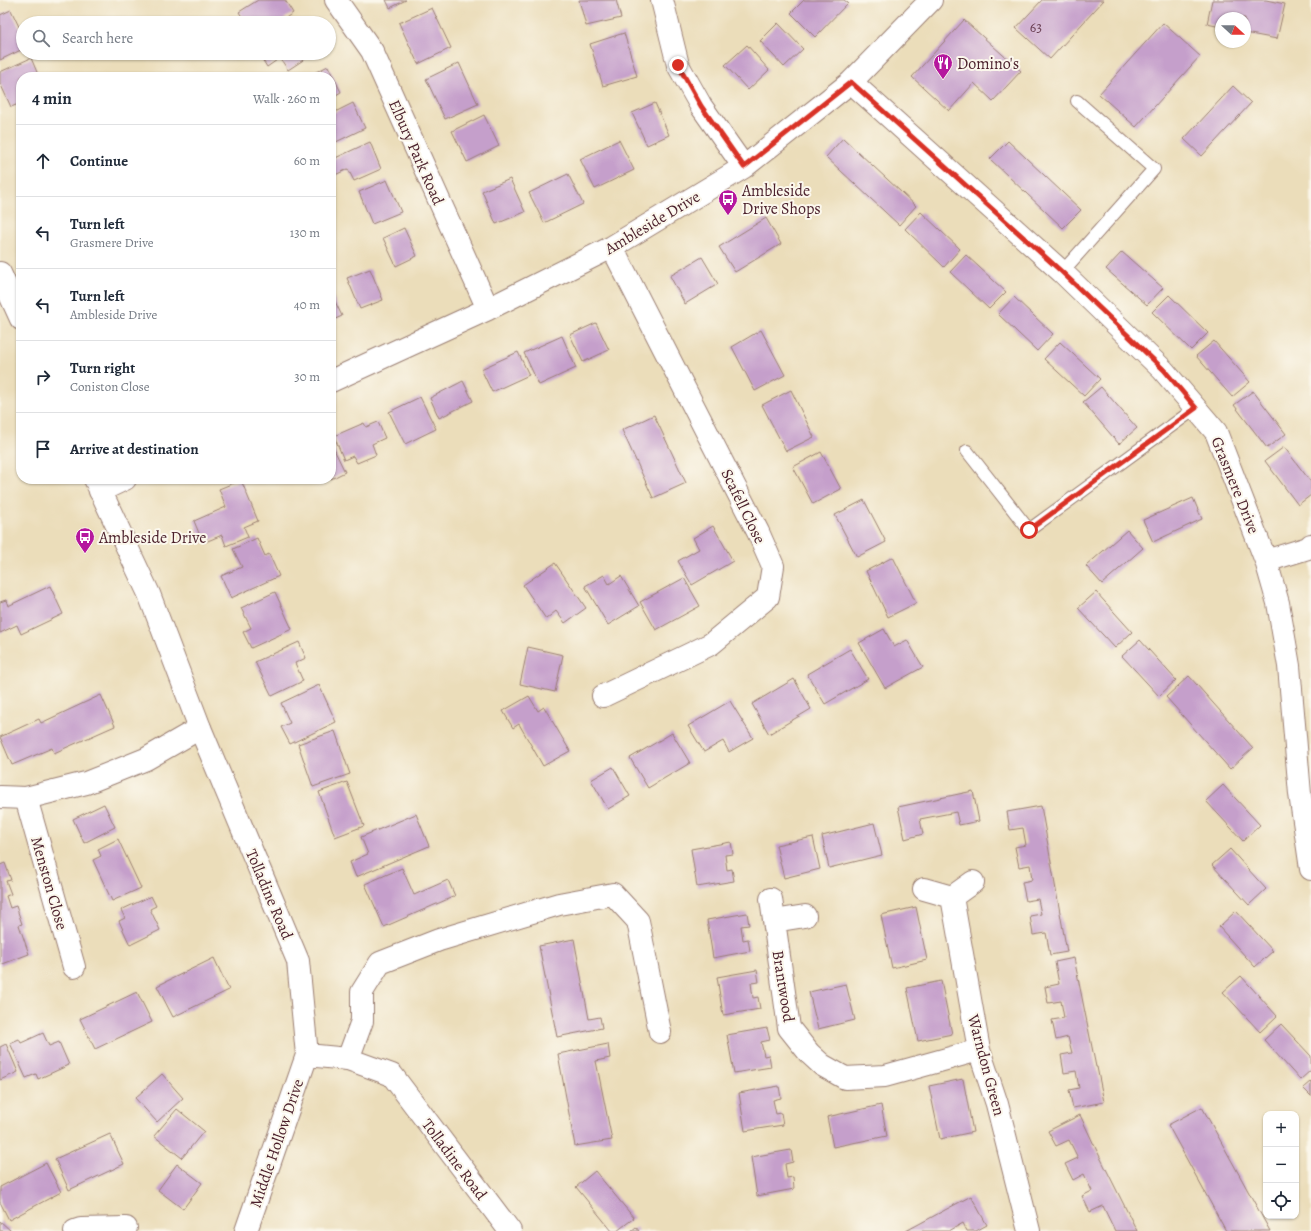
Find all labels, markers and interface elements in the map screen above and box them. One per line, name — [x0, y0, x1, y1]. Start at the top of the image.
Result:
north arrow — [1215, 12, 1251, 48]
search box — [16, 16, 336, 60]
house number: 63 — [1030, 18, 1042, 37]
icon: search — [30, 27, 52, 49]
text: Search here — [62, 28, 133, 48]
restaurant icon: Domino's — [932, 52, 954, 80]
place label: Domino's — [957, 53, 1019, 75]
route end — [669, 56, 687, 74]
text: 4 min — [32, 87, 72, 110]
text: Walk · 260 m — [253, 90, 320, 107]
street label: Elbury Park Road — [383, 96, 449, 209]
icon: ahead — [32, 150, 54, 172]
text: Continue — [70, 151, 128, 171]
text: 60 m — [294, 152, 320, 169]
place label: Ambleside Drive Shops — [741, 180, 821, 220]
street label: Ambleside Drive — [600, 186, 704, 260]
bus stop icon: Ambleside Drive Shops — [717, 188, 739, 216]
text: Turn left — [70, 214, 125, 234]
icon: left — [32, 222, 54, 244]
text: 130 m — [290, 224, 320, 241]
text: Grasmere Drive — [70, 234, 154, 251]
text: Turn left — [70, 286, 125, 306]
icon: left — [32, 294, 54, 316]
text: 40 m — [294, 296, 320, 313]
text: Ambleside Drive — [70, 306, 157, 323]
text: Turn right — [70, 358, 135, 378]
icon: right — [32, 366, 54, 388]
text: 30 m — [294, 368, 320, 385]
text: Coniston Close — [70, 378, 150, 395]
street label: Grasmere Drive — [1206, 434, 1265, 537]
icon: arrive — [32, 438, 54, 460]
text: Arrive at destination — [70, 439, 199, 459]
street label: Scafell Close — [715, 465, 771, 548]
route start — [1020, 521, 1038, 539]
bus stop icon: Ambleside Drive — [74, 526, 96, 554]
place label: Ambleside Drive — [98, 527, 206, 549]
street label: Menston Close — [25, 834, 73, 933]
street label: Tolladine Road — [240, 846, 298, 943]
street label: Brantwood — [766, 949, 800, 1024]
street label: Warndon Green — [962, 1011, 1010, 1119]
street label: Middle Hollow Drive — [245, 1076, 309, 1211]
map controls — [1263, 1111, 1299, 1219]
button: + — [1263, 1111, 1299, 1147]
street label: Tolladine Road — [416, 1114, 492, 1205]
button: − — [1263, 1147, 1299, 1183]
button: locate — [1263, 1183, 1299, 1219]

